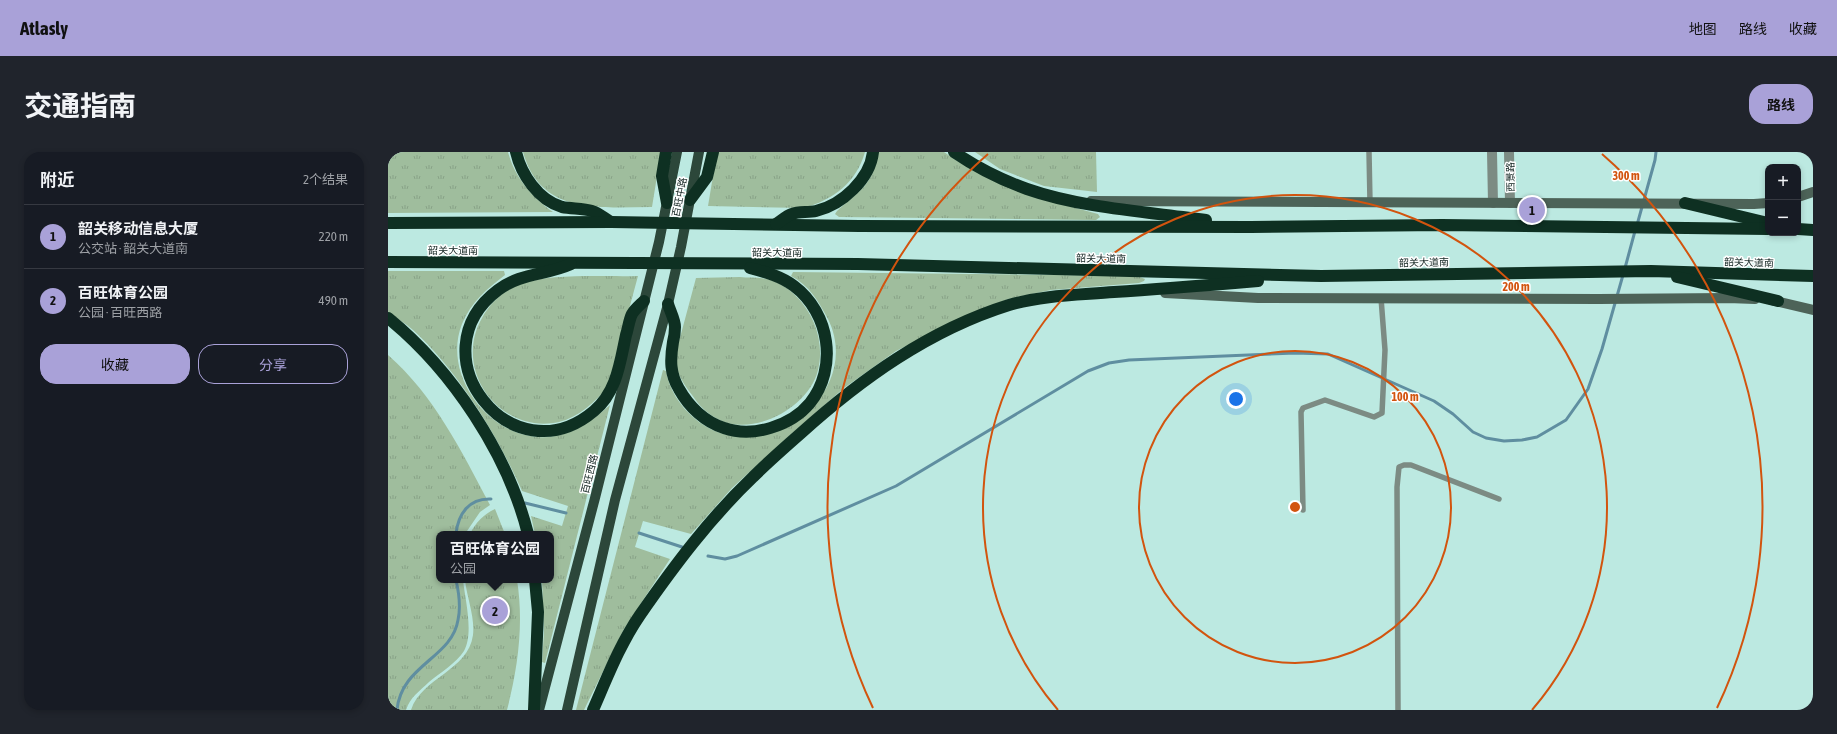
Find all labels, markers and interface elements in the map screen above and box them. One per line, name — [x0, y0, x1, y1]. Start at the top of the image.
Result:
text: Atlasly — [20, 17, 68, 39]
text: 地图 — [1689, 21, 1717, 37]
text: 路线 — [1739, 21, 1767, 37]
text: 收藏 — [1789, 21, 1817, 37]
button: 路线 — [1749, 84, 1813, 124]
text: 交通指南 — [24, 90, 136, 122]
street label: 西景路 — [1505, 162, 1516, 192]
map controls — [1765, 164, 1801, 236]
button: + — [1765, 164, 1801, 200]
text: 300 m — [1612, 169, 1640, 183]
text: 附近 — [40, 170, 74, 190]
text: 2个结果 — [303, 172, 348, 187]
street label: 百旺中路 — [670, 176, 689, 218]
pin: 1 — [1519, 195, 1545, 225]
button: − — [1765, 200, 1801, 236]
text: 韶关移动信息大厦 — [78, 220, 198, 237]
text: 1 — [50, 229, 56, 244]
text: 220 m — [319, 229, 348, 244]
text: 公交站 · 韶关大道南 — [78, 241, 188, 256]
street label: 韶关大道南 — [428, 245, 478, 256]
street label: 韶关大道南 — [752, 247, 802, 258]
street label: 韶关大道南 — [1076, 253, 1126, 264]
street label: 韶关大道南 — [1724, 256, 1774, 269]
street label: 韶关大道南 — [1399, 257, 1449, 268]
text: 200 m — [1502, 280, 1530, 294]
text: 百旺体育公园 — [78, 284, 168, 301]
text: 2 — [50, 293, 56, 308]
text: 490 m — [319, 293, 348, 308]
text: 公园 · 百旺西路 — [78, 305, 162, 320]
button: 收藏 — [40, 344, 190, 384]
button: 分享 — [198, 344, 348, 384]
your location — [1226, 389, 1246, 409]
text: 100 m — [1391, 390, 1419, 404]
street label: 百旺西路 — [579, 453, 600, 495]
centre of rings — [1288, 500, 1302, 514]
popup — [436, 531, 554, 583]
text: 百旺体育公园 — [450, 540, 540, 557]
text: 公园 — [450, 561, 476, 576]
pin: 2 — [482, 596, 508, 626]

